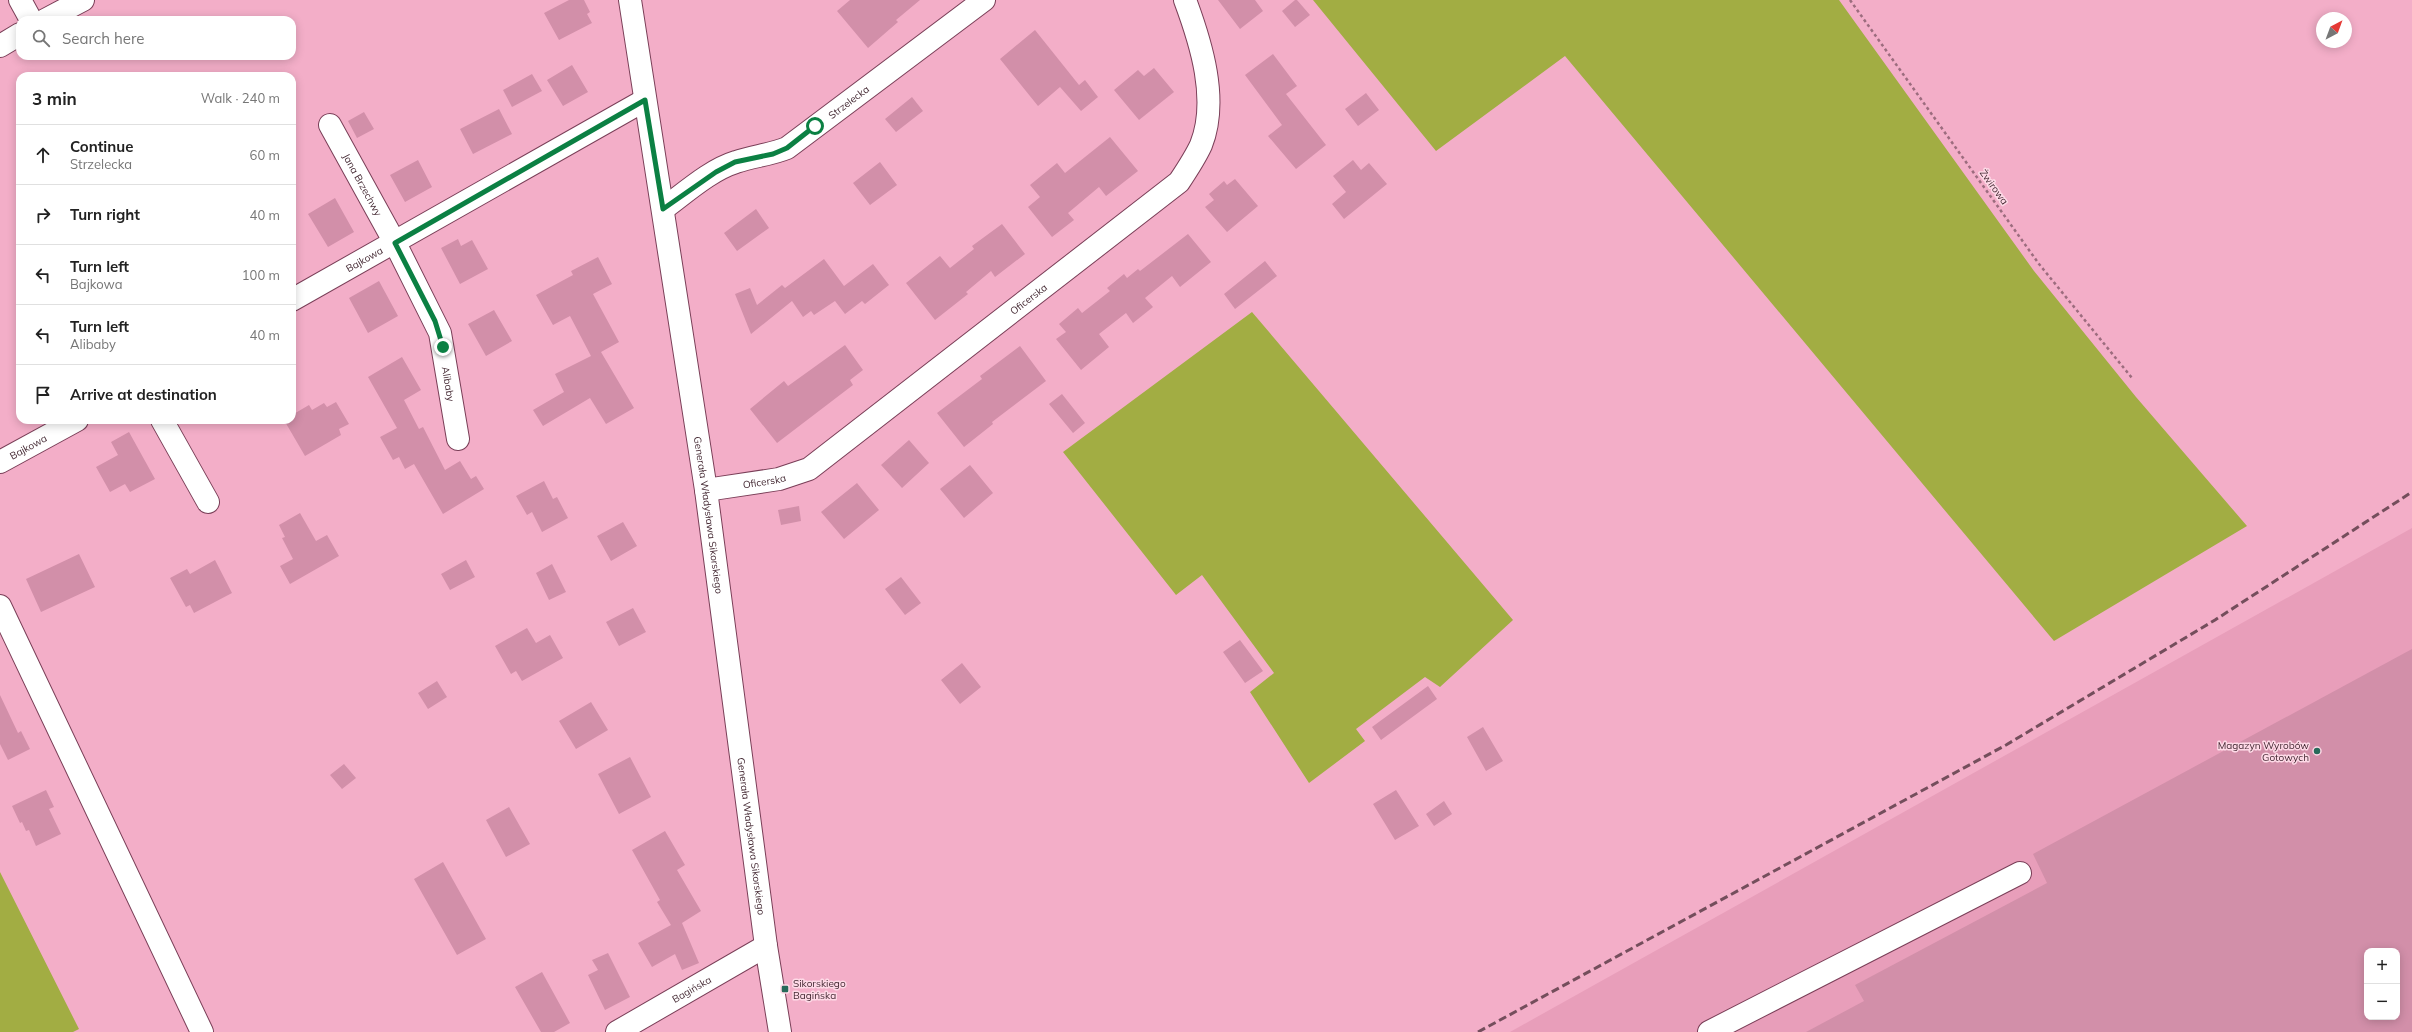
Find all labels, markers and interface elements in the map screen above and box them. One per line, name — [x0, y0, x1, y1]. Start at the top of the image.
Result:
north arrow — [2316, 12, 2352, 48]
search box — [16, 16, 296, 60]
icon: search — [30, 27, 52, 49]
text: Search here — [62, 29, 144, 48]
street label: Strzelecka — [825, 82, 871, 121]
text: 3 min — [32, 88, 77, 109]
text: Walk · 240 m — [201, 90, 280, 106]
route start — [806, 117, 824, 135]
text: Continue — [70, 137, 133, 156]
icon: ahead — [32, 144, 54, 166]
text: 60 m — [250, 147, 280, 163]
street label: Jana Brzechwy — [340, 151, 386, 219]
text: Strzelecka — [70, 156, 132, 172]
street label: Żwirowa — [1977, 167, 2011, 207]
icon: right — [32, 204, 54, 226]
text: Turn right — [70, 205, 140, 224]
text: 40 m — [250, 207, 280, 223]
street label: Bajkowa — [343, 243, 385, 275]
text: Turn left — [70, 257, 129, 276]
icon: left — [32, 264, 54, 286]
text: 100 m — [242, 267, 280, 283]
text: Bajkowa — [70, 276, 123, 292]
street label: Oficerska — [1007, 280, 1049, 317]
text: Turn left — [70, 317, 129, 336]
icon: left — [32, 324, 54, 346]
text: 40 m — [250, 327, 280, 343]
text: Alibaby — [70, 336, 116, 352]
route end — [434, 338, 452, 356]
street label: Alibaby — [439, 365, 458, 403]
icon: arrive — [32, 384, 54, 406]
text: Arrive at destination — [70, 385, 217, 404]
street label: Bajkowa — [7, 431, 49, 462]
street label: Generała Władysława Sikorskiego — [691, 435, 726, 595]
street label: Oficerska — [742, 471, 788, 491]
place label: Magazyn Wyrobów Gotowych — [2218, 739, 2309, 764]
marker: Magazyn Wyrobów Gotowych — [2312, 746, 2322, 756]
street label: Generała Władysława Sikorskiego — [735, 757, 768, 916]
map controls — [2364, 948, 2400, 1020]
button: + — [2364, 948, 2400, 984]
street label: Bagińska — [670, 973, 713, 1005]
place label: Sikorskiego Bagińska — [793, 977, 846, 1002]
marker: Sikorskiego Bagińska — [780, 984, 790, 994]
button: − — [2364, 984, 2400, 1020]

